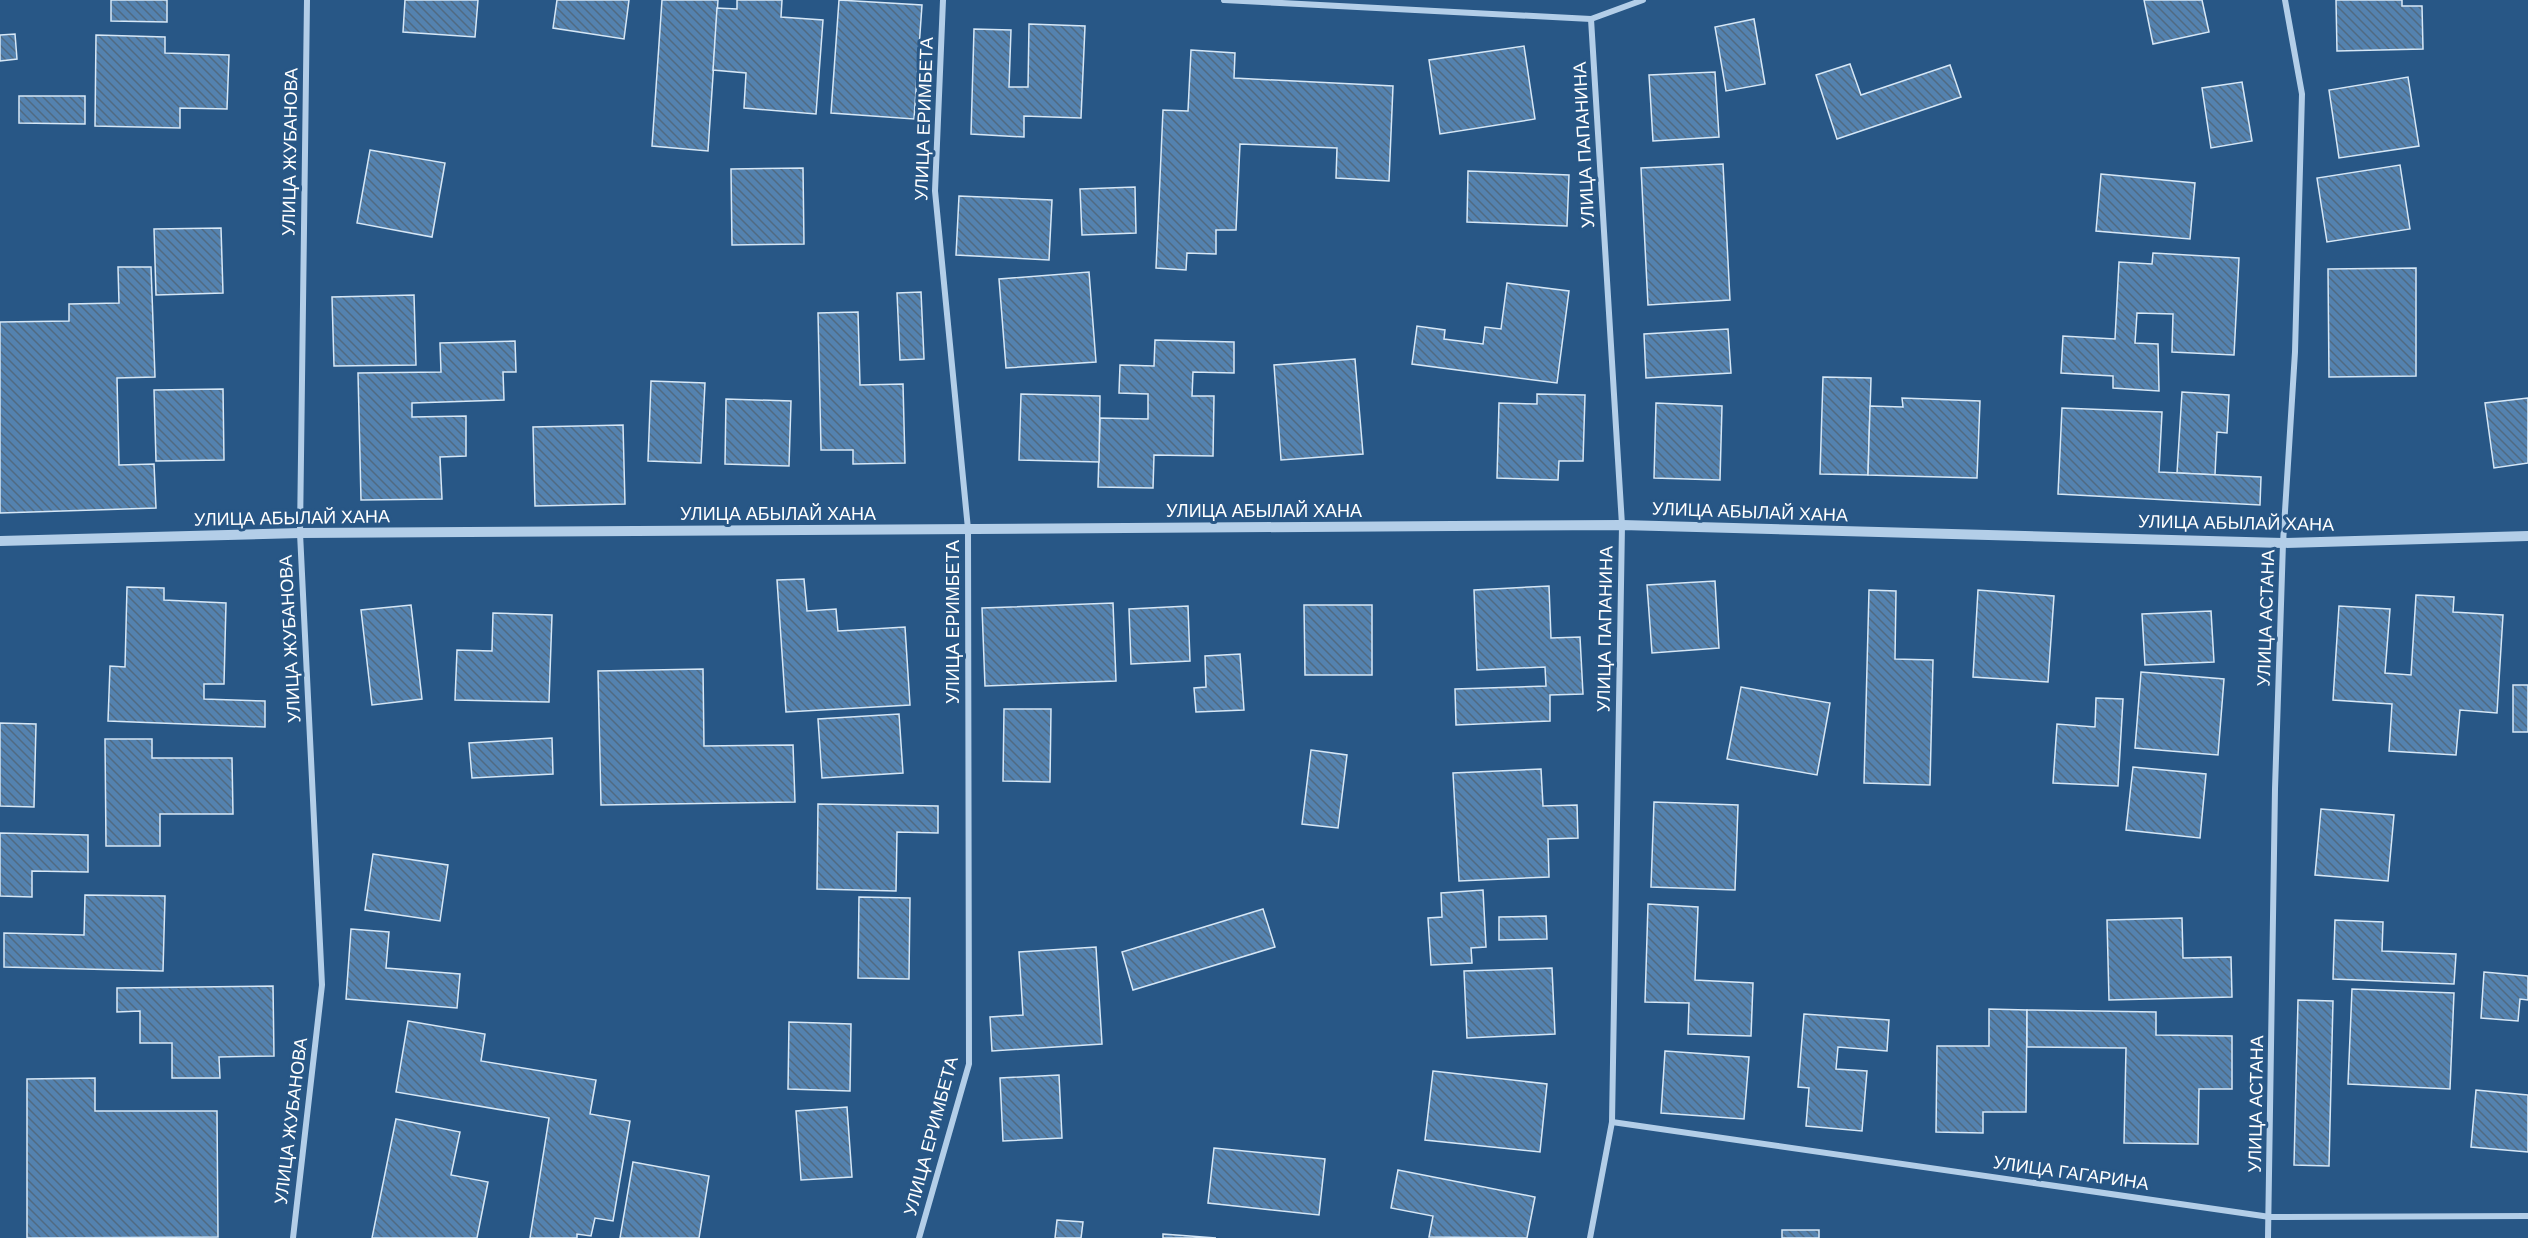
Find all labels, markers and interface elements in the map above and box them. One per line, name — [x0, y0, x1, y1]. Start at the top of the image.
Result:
street label: УЛИЦА ЕРИМБЕТА — [909, 37, 939, 201]
street label: УЛИЦА ПАПАНИНА — [1568, 61, 1600, 229]
street label: УЛИЦА ЖУБАНОВА — [277, 68, 303, 236]
street label: УЛИЦА АБЫЛАЙ ХАНА — [1652, 497, 1848, 527]
street label: УЛИЦА АБЫЛАЙ ХАНА — [1166, 499, 1362, 523]
street label: УЛИЦА АБЫЛАЙ ХАНА — [680, 502, 876, 526]
street label: УЛИЦА АБЫЛАЙ ХАНА — [194, 504, 390, 532]
street label: УЛИЦА АБЫЛАЙ ХАНА — [2138, 509, 2334, 537]
street label: УЛИЦА ЕРИМБЕТА — [941, 540, 965, 704]
street label: УЛИЦА ПАПАНИНА — [1592, 546, 1618, 712]
street label: УЛИЦА АСТАНА — [2252, 549, 2280, 687]
street label: УЛИЦА ЖУБАНОВА — [274, 554, 306, 724]
street label: УЛИЦА АСТАНА — [2243, 1035, 2269, 1173]
street label: УЛИЦА ЖУБАНОВА — [269, 1036, 313, 1206]
street label: УЛИЦА ЕРИМБЕТА — [898, 1054, 964, 1218]
street label: УЛИЦА ГАГАРИНА — [1992, 1150, 2150, 1196]

